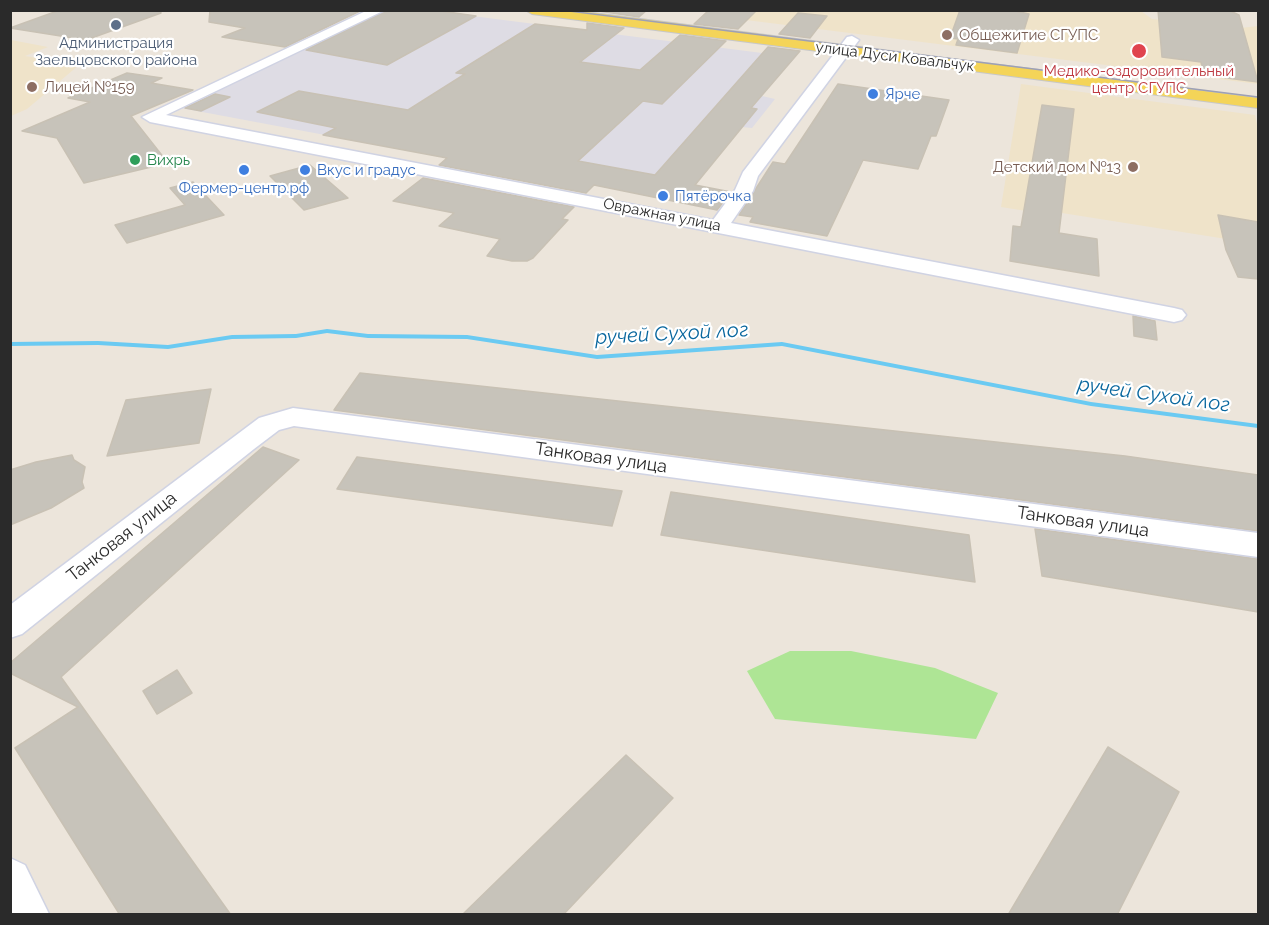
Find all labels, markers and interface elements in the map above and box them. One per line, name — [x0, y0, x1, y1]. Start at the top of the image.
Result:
marker: Администрация Заельцовского района — [109, 18, 123, 32]
place label: Общежитие СГУПС — [959, 26, 1098, 44]
marker: Общежитие СГУПС — [940, 28, 954, 42]
place label: Администрация Заельцовского района — [35, 34, 197, 69]
street label: улица Дуси Ковальчук — [814, 38, 976, 76]
marker: Медико-оздоровительный центр СГУПС — [1130, 42, 1148, 60]
place label: Медико-оздоровительный центр СГУПС — [1044, 62, 1234, 97]
place label: Лицей №159 — [44, 78, 135, 96]
marker: Лицей №159 — [25, 80, 39, 94]
place label: Ярче — [885, 85, 920, 103]
marker: Ярче — [866, 87, 880, 101]
place label: Вихрь — [147, 151, 190, 169]
marker: Вихрь — [128, 153, 142, 167]
place label: Детский дом №13 — [993, 158, 1121, 176]
marker: Детский дом №13 — [1126, 160, 1140, 174]
place label: Вкус и градус — [317, 161, 416, 179]
marker: Фермер-центр.рф — [237, 163, 251, 177]
marker: Вкус и градус — [298, 163, 312, 177]
place label: Фермер-центр.рф — [179, 179, 309, 197]
place label: Пятёрочка — [675, 187, 751, 205]
marker: Пятёрочка — [656, 189, 670, 203]
street label: Овражная улица — [602, 195, 722, 235]
water label: ручей Сухой лог — [595, 318, 749, 350]
water label: ручей Сухой лог — [1076, 372, 1232, 418]
street label: Танковая улица — [534, 438, 668, 478]
street label: Танковая улица — [63, 487, 181, 587]
street label: Танковая улица — [1016, 502, 1150, 542]

